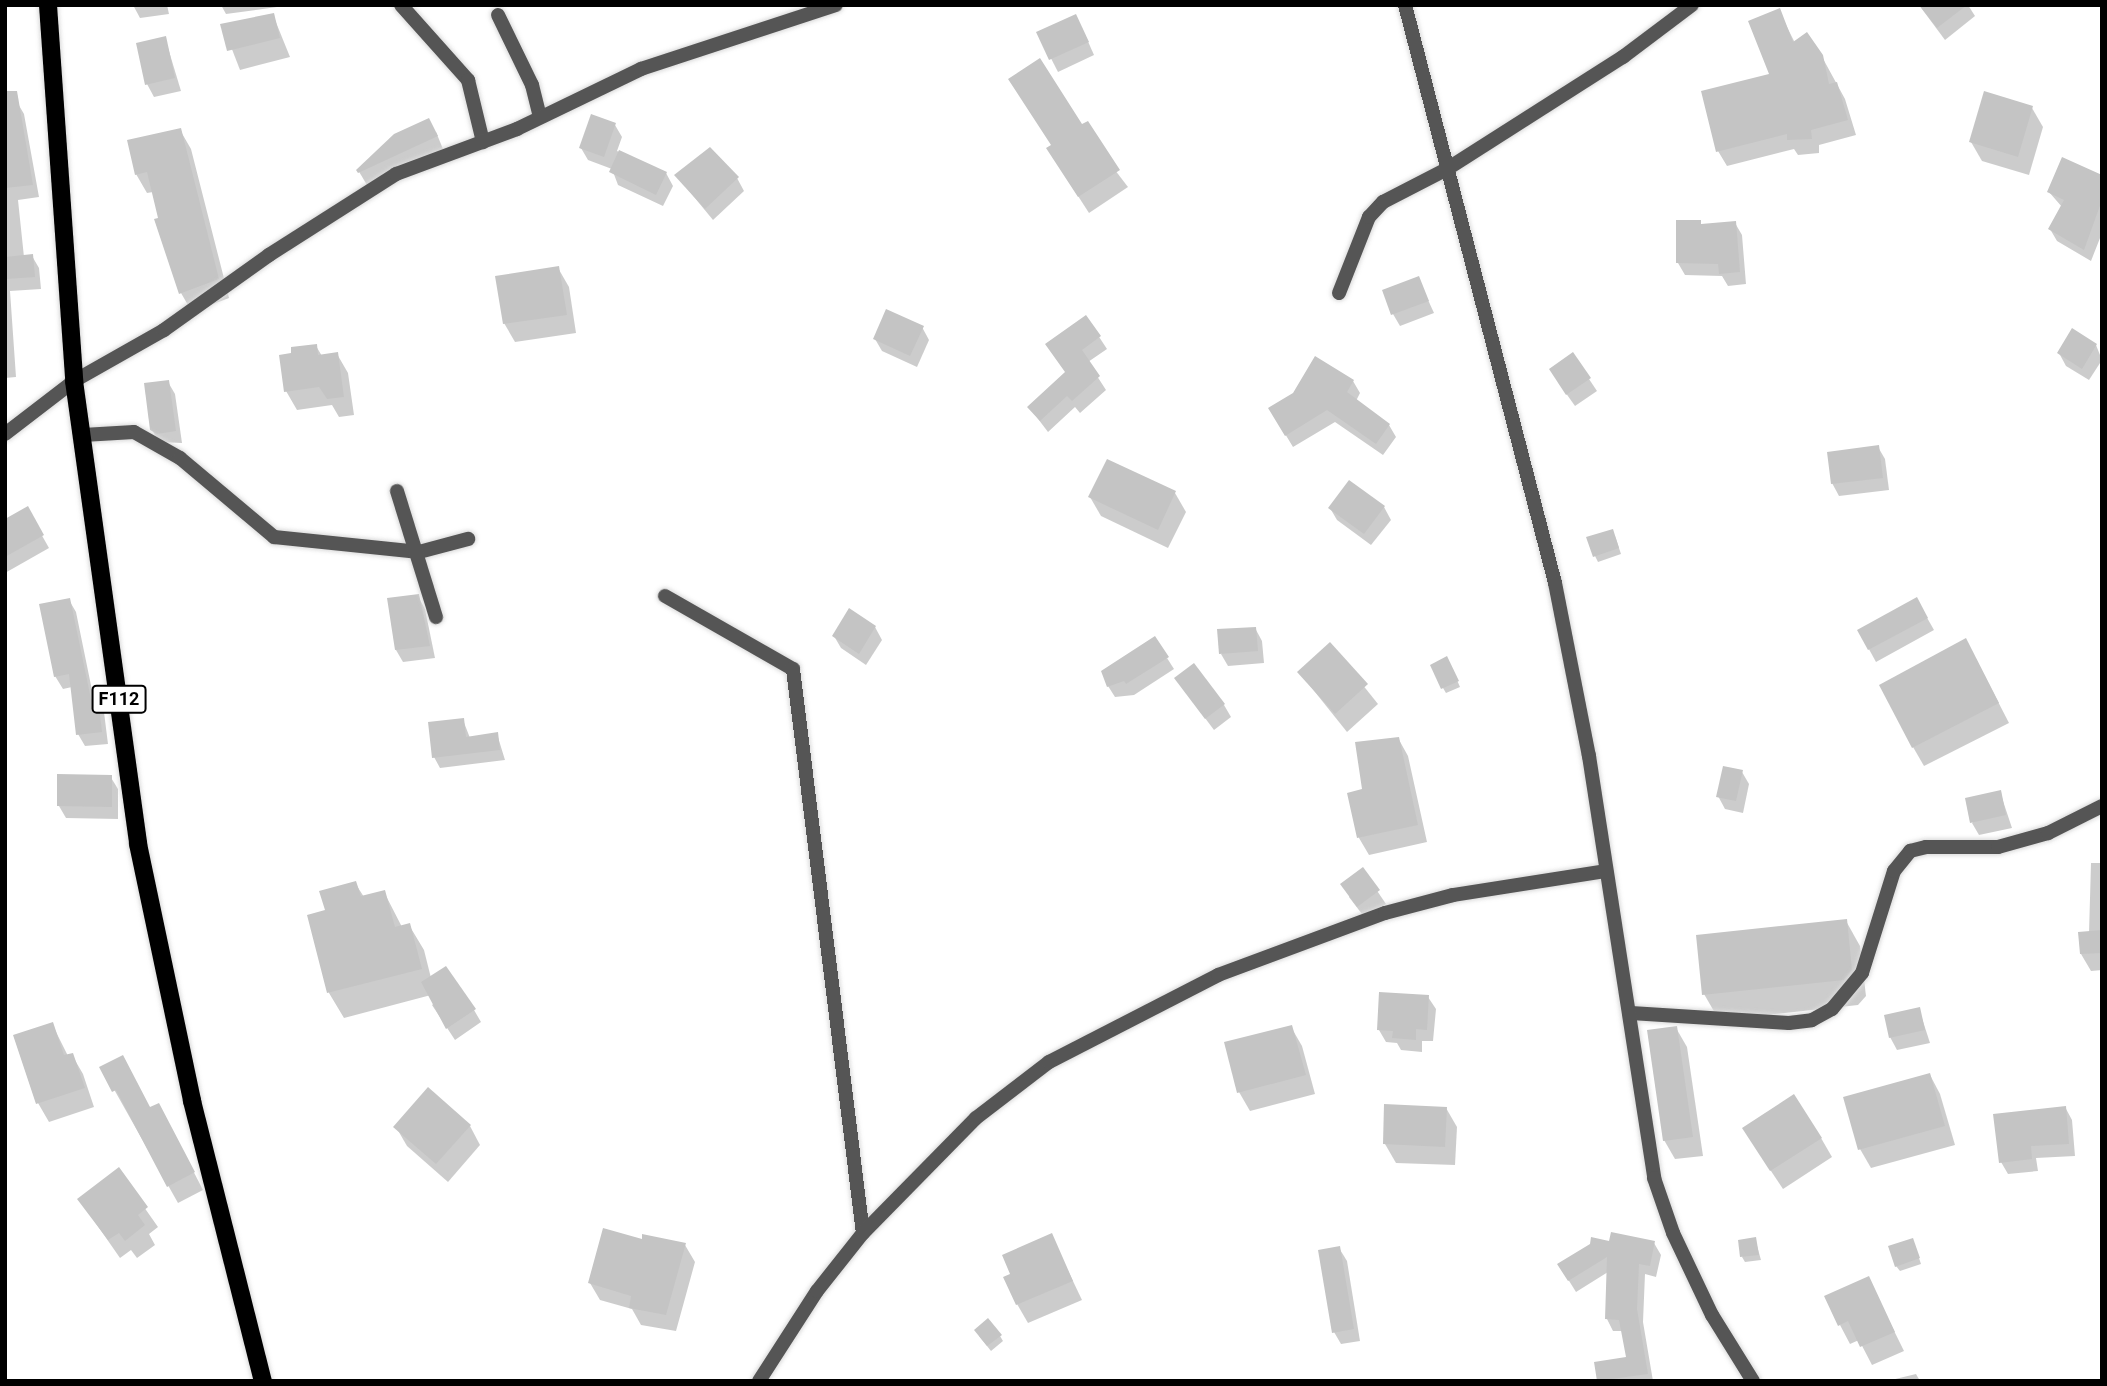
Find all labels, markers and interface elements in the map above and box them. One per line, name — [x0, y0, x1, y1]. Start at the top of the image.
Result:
road number: F112 — [91, 684, 147, 714]

